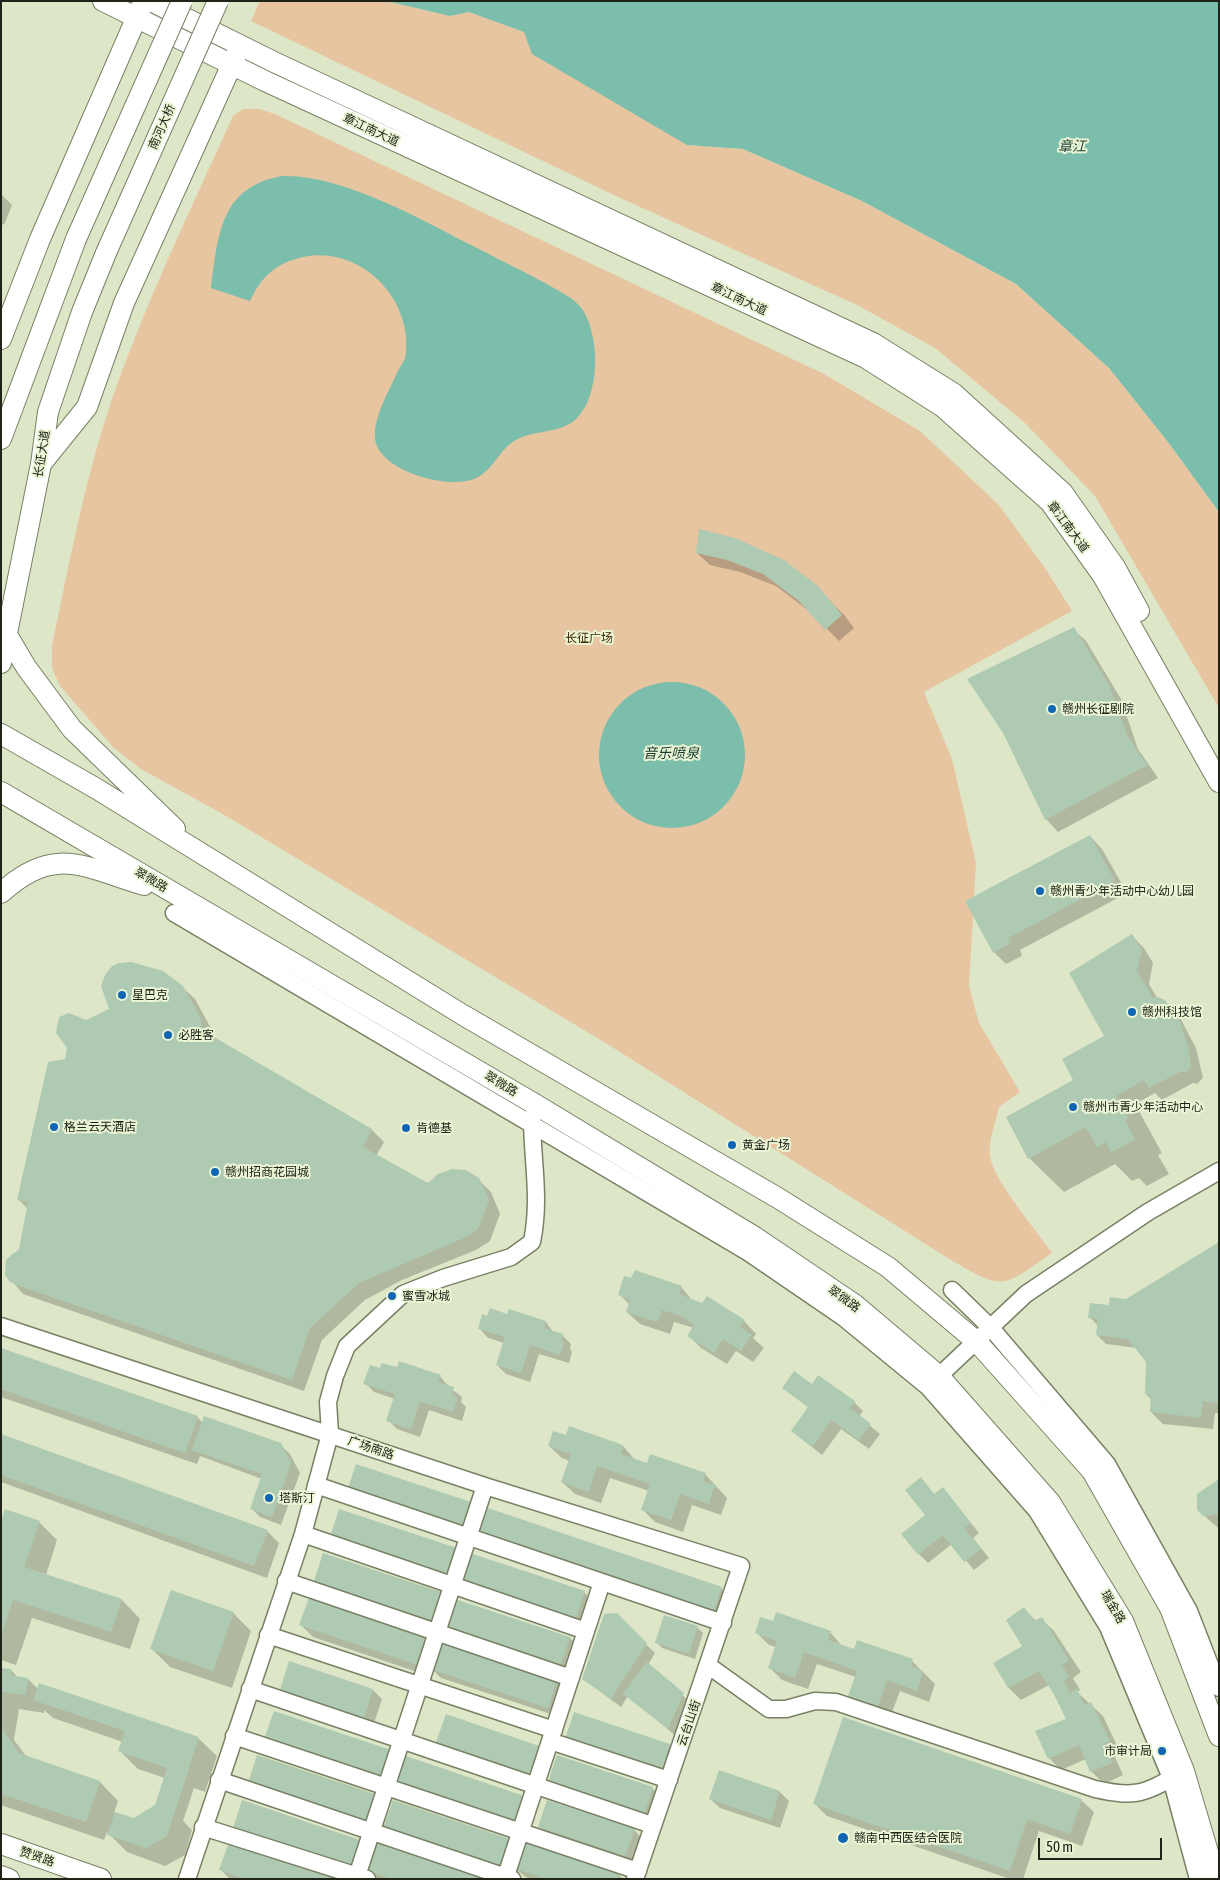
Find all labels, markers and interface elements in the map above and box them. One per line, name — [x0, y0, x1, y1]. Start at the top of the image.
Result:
street label: 南河大桥 — [146, 102, 178, 152]
street label: 章江南大道 — [341, 111, 401, 149]
water label: 章江 — [1058, 139, 1086, 155]
street label: 章江南大道 — [709, 280, 769, 318]
street label: 长征大道 — [31, 429, 53, 479]
street label: 章江南大道 — [1044, 499, 1092, 555]
park label: 长征广场 — [565, 631, 613, 645]
place label: 赣州长征剧院 — [1062, 702, 1134, 716]
marker: 赣州长征剧院 — [1046, 703, 1058, 715]
water label: 音乐喷泉 — [643, 746, 699, 762]
street label: 翠微路 — [132, 865, 170, 895]
place label: 赣州青少年活动中心幼儿园 — [1050, 884, 1194, 898]
marker: 赣州青少年活动中心幼儿园 — [1034, 885, 1046, 897]
place label: 星巴克 — [132, 988, 168, 1002]
marker: 星巴克 — [116, 989, 128, 1001]
place label: 赣州科技馆 — [1142, 1005, 1202, 1019]
marker: 赣州科技馆 — [1126, 1006, 1138, 1018]
place label: 必胜客 — [178, 1028, 214, 1042]
marker: 必胜客 — [162, 1029, 174, 1041]
street label: 翠微路 — [482, 1069, 520, 1099]
place label: 赣州市青少年活动中心 — [1083, 1100, 1203, 1114]
marker: 赣州市青少年活动中心 — [1067, 1101, 1079, 1113]
place label: 格兰云天酒店 — [64, 1120, 136, 1134]
marker: 格兰云天酒店 — [48, 1121, 60, 1133]
place label: 肯德基 — [416, 1121, 452, 1135]
marker: 肯德基 — [400, 1122, 412, 1134]
place label: 黄金广场 — [742, 1138, 790, 1152]
marker: 黄金广场 — [726, 1139, 738, 1151]
place label: 赣州招商花园城 — [225, 1165, 309, 1179]
marker: 赣州招商花园城 — [209, 1166, 221, 1178]
street label: 翠微路 — [825, 1283, 863, 1315]
place label: 蜜雪冰城 — [402, 1289, 450, 1303]
marker: 蜜雪冰城 — [386, 1290, 398, 1302]
street label: 广场南路 — [346, 1433, 396, 1463]
place label: 塔斯汀 — [279, 1491, 315, 1505]
marker: 塔斯汀 — [263, 1492, 275, 1504]
street label: 瑞金路 — [1098, 1588, 1128, 1626]
street label: 云台山街 — [674, 1698, 704, 1748]
place label: 市审计局 — [1104, 1744, 1152, 1758]
marker: 市审计局 — [1156, 1745, 1168, 1757]
scale bar — [1040, 1828, 1164, 1860]
marker: 赣南中西医结合医院 — [836, 1831, 850, 1845]
place label: 赣南中西医结合医院 — [854, 1831, 962, 1845]
text: 50 m — [1046, 1838, 1073, 1855]
street label: 赞贤路 — [18, 1844, 56, 1870]

